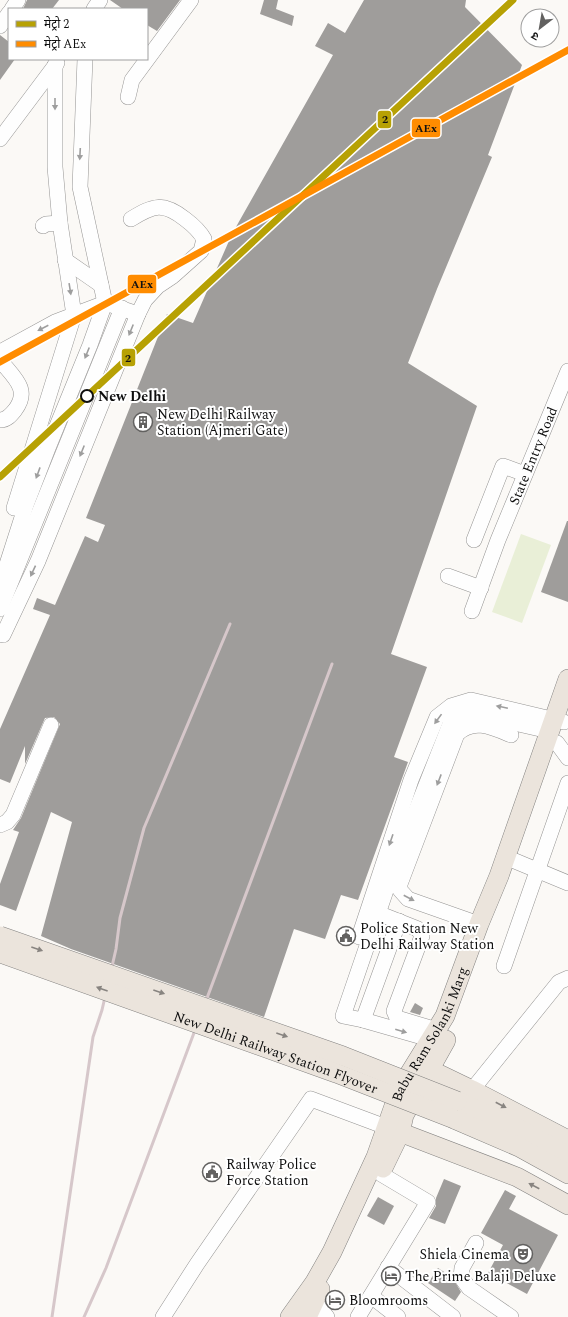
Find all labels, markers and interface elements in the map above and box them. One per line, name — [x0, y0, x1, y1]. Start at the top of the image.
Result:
legend — [8, 8, 148, 60]
north arrow — [520, 8, 560, 48]
text: मेट्रो 2 — [44, 15, 69, 34]
text: उ — [527, 27, 542, 45]
text: मेट्रो AEx — [44, 35, 86, 54]
one-way arrow — [52, 98, 58, 111]
line badge: 2 — [377, 110, 392, 129]
text: 2 — [382, 111, 388, 128]
line badge: AEx — [411, 118, 441, 138]
text: AEx — [415, 120, 437, 137]
one-way arrow — [77, 148, 84, 160]
line badge: AEx — [127, 274, 157, 294]
text: AEx — [131, 276, 153, 293]
one-way arrow — [67, 283, 73, 295]
one-way arrow — [37, 325, 48, 331]
one-way arrow — [128, 325, 134, 337]
one-way arrow — [83, 347, 89, 359]
line badge: 2 — [121, 348, 136, 367]
text: 2 — [125, 350, 131, 367]
place label: New Delhi — [98, 386, 167, 407]
marker: New Delhi — [80, 389, 94, 403]
street label: State Entry Road — [504, 403, 563, 508]
place label: New Delhi Railway Station (Ajmeri Gate) — [157, 404, 288, 441]
building icon: New Delhi Railway Station (Ajmeri Gate) — [132, 411, 154, 433]
one-way arrow — [79, 445, 85, 457]
one-way arrow — [35, 467, 41, 479]
one-way arrow — [30, 565, 36, 577]
one-way arrow — [496, 704, 509, 710]
one-way arrow — [434, 713, 442, 724]
one-way arrow — [436, 775, 442, 787]
one-way arrow — [388, 834, 394, 846]
one-way arrow — [403, 895, 415, 902]
place label: Police Station New Delhi Railway Station — [360, 918, 494, 955]
public building icon: Police Station New Delhi Railway Station — [335, 925, 357, 947]
one-way arrow — [31, 946, 43, 952]
street label: Babu Ram Solanki Marg — [386, 964, 473, 1104]
one-way arrow — [96, 986, 108, 992]
one-way arrow — [154, 989, 166, 995]
street label: New Delhi Railway Station Flyover — [171, 1006, 381, 1099]
one-way arrow — [395, 1028, 407, 1034]
one-way arrow — [277, 1032, 289, 1038]
one-way arrow — [496, 1102, 507, 1109]
place label: Railway Police Force Station — [226, 1154, 317, 1191]
public building icon: Railway Police Force Station — [201, 1161, 223, 1183]
one-way arrow — [528, 1183, 539, 1189]
theatre icon: Shiela Cinema — [512, 1243, 534, 1265]
place label: Shiela Cinema — [420, 1244, 509, 1265]
hotel icon: The Prime Balaji Deluxe — [380, 1265, 402, 1287]
place label: The Prime Balaji Deluxe — [405, 1266, 557, 1287]
hotel icon: Bloomrooms — [324, 1289, 346, 1311]
place label: Bloomrooms — [349, 1290, 428, 1311]

